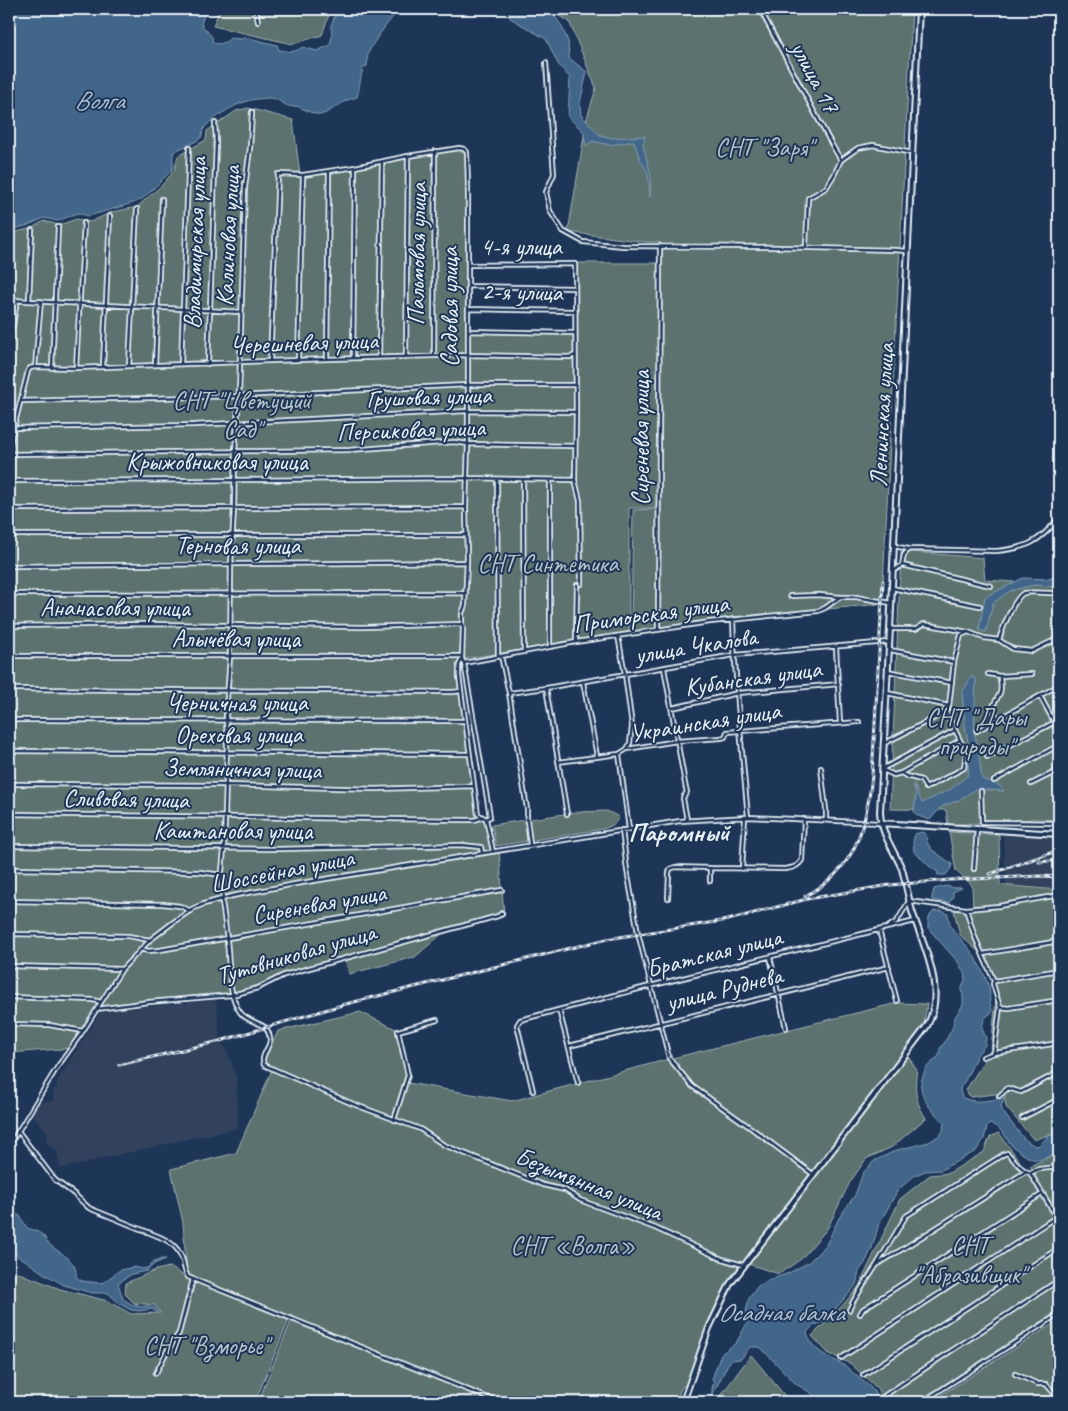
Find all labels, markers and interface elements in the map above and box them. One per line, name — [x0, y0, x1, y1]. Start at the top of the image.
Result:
street label: улица 17 — [782, 34, 848, 120]
water label: Волга — [74, 84, 126, 117]
park label: СНТ "Заря" — [715, 132, 818, 164]
street label: Владимирская улица — [176, 155, 214, 329]
street label: Калиновая улица — [208, 163, 248, 307]
street label: Пальмовая улица — [400, 180, 434, 326]
street label: 4-я улица — [480, 231, 564, 263]
street label: Садовая улица — [434, 245, 466, 367]
street label: 2-я улица — [481, 275, 565, 309]
street label: Черешневая улица — [229, 324, 381, 362]
street label: Ленинская улица — [862, 340, 902, 488]
street label: Сиреневая улица — [625, 369, 657, 505]
street label: Грушовая улица — [366, 379, 494, 415]
park label: СНТ "Цветущий Сад" — [173, 385, 313, 446]
street label: Персиковая улица — [336, 411, 488, 449]
street label: Крыжовниковая улица — [126, 446, 310, 478]
street label: Терновая улица — [176, 530, 302, 562]
park label: СНТ Синтетика — [478, 548, 621, 580]
street label: Приморская улица — [571, 587, 733, 641]
street label: Ананасовая улица — [40, 592, 192, 624]
street label: улица Чкалова — [631, 620, 762, 672]
street label: Алычёвая улица — [172, 623, 302, 655]
street label: Кубанская улица — [683, 652, 825, 703]
street label: Черничная улица — [166, 687, 310, 719]
street label: Украинская улица — [627, 694, 785, 750]
park label: СНТ "Дары природы" — [926, 702, 1028, 763]
street label: Ореховая улица — [175, 719, 305, 751]
street label: Земляничная улица — [162, 752, 323, 786]
street label: Сливовая улица — [63, 782, 191, 816]
street label: Каштановая улица — [153, 815, 315, 847]
district label: Паромный — [629, 816, 731, 849]
street label: Шоссейная улица — [208, 841, 358, 901]
street label: Сиреневая улица — [250, 876, 390, 931]
street label: Тутовниковая улица — [213, 915, 382, 992]
street label: Братская улица — [643, 920, 788, 985]
street label: улица Руднева — [661, 958, 788, 1019]
street label: Безымянная улица — [510, 1140, 670, 1230]
park label: СНТ «Волга» — [510, 1230, 636, 1262]
park label: СНТ "Абразивщик" — [915, 1230, 1031, 1291]
water label: Осадная балка — [718, 1296, 847, 1329]
park label: СНТ "Взморье" — [144, 1330, 273, 1363]

